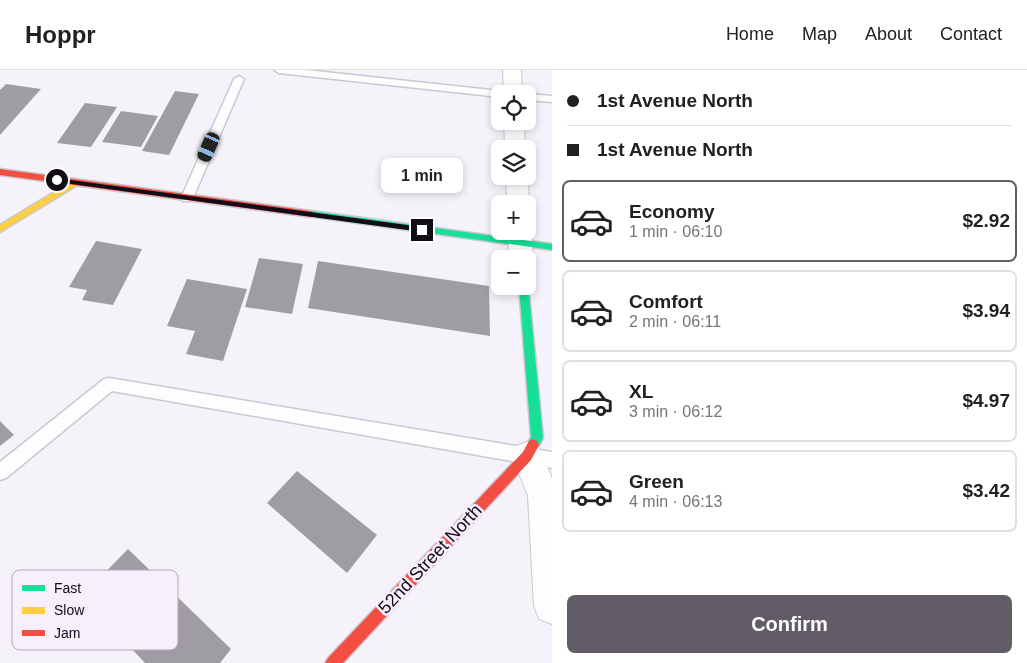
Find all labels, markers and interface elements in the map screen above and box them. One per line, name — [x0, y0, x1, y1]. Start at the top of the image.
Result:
text: Hoppr — [25, 21, 96, 48]
text: Home — [726, 24, 774, 44]
text: Map — [802, 24, 837, 44]
text: About — [865, 24, 912, 44]
text: Contact — [940, 24, 1002, 44]
map controls — [491, 85, 536, 295]
button: locate — [491, 85, 536, 130]
text: 1st Avenue North — [597, 90, 753, 111]
car — [196, 130, 221, 164]
text: 1st Avenue North — [597, 139, 753, 160]
button: layers — [491, 140, 536, 185]
callout: 1 min — [381, 158, 463, 192]
text: 1 min — [401, 167, 443, 184]
route start — [46, 169, 68, 191]
button: + — [491, 195, 536, 240]
icon: car — [569, 199, 614, 244]
text: Economy — [629, 201, 715, 222]
text: $2.92 — [962, 210, 1010, 231]
route end — [411, 219, 433, 241]
text: 1 min · 06:10 — [629, 223, 722, 240]
button: − — [491, 250, 536, 295]
icon: car — [569, 289, 614, 334]
text: Comfort — [629, 291, 703, 312]
text: $3.94 — [962, 300, 1010, 321]
text: 2 min · 06:11 — [629, 313, 721, 330]
icon: car — [569, 379, 614, 424]
text: XL — [629, 381, 653, 402]
text: $4.97 — [962, 390, 1010, 411]
text: 3 min · 06:12 — [629, 403, 722, 420]
icon: car — [569, 469, 614, 514]
text: Green — [629, 471, 684, 492]
text: $3.42 — [962, 480, 1010, 501]
text: 4 min · 06:13 — [629, 493, 722, 510]
street label: 52nd Street North — [374, 500, 486, 618]
legend — [12, 570, 178, 650]
text: Fast — [54, 580, 81, 596]
button: Confirm — [567, 595, 1012, 653]
text: Slow — [54, 602, 85, 618]
text: Jam — [54, 625, 80, 641]

